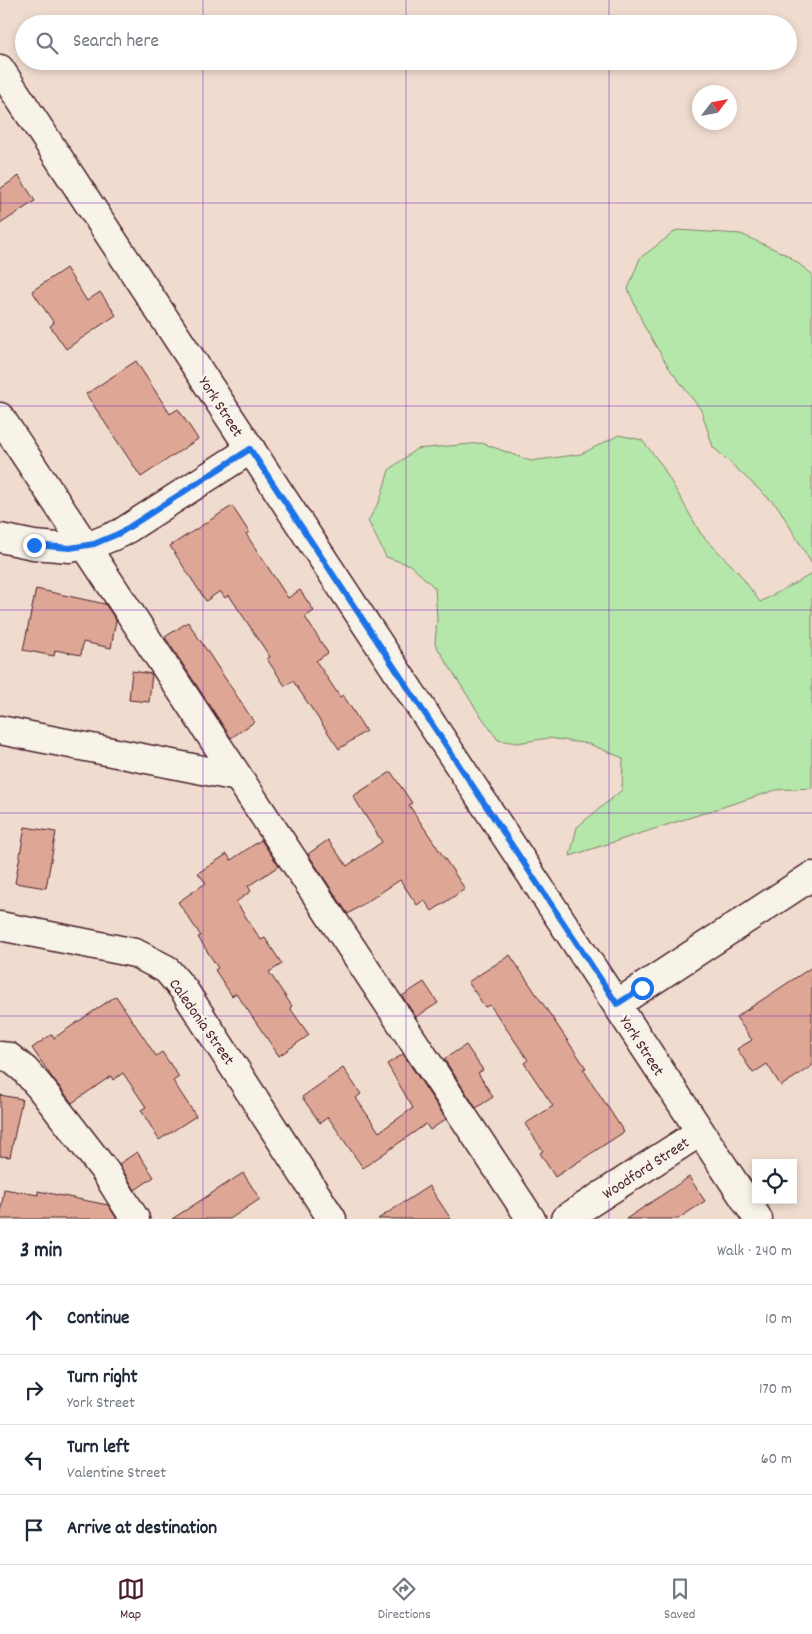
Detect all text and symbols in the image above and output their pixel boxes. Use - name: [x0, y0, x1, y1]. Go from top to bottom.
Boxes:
- search box: [15, 15, 797, 70]
- icon: search: [33, 29, 61, 57]
- text: Search here: [73, 29, 159, 56]
- north arrow: [692, 85, 737, 130]
- street label: York Street: [192, 373, 248, 442]
- route end: [23, 534, 46, 557]
- street label: Caledonia Street: [162, 974, 239, 1071]
- route start: [631, 977, 654, 1000]
- street label: York Street: [613, 1012, 669, 1081]
- street label: Woodford Street: [598, 1132, 694, 1206]
- map controls: [752, 1159, 797, 1204]
- button: locate: [752, 1159, 797, 1204]
- text: 3 min: [20, 1237, 62, 1267]
- text: Walk · 240 m: [717, 1240, 792, 1263]
- icon: ahead: [20, 1306, 48, 1334]
- text: Continue: [67, 1306, 129, 1333]
- text: 10 m: [765, 1308, 792, 1331]
- text: Turn right: [67, 1365, 138, 1392]
- icon: right: [20, 1376, 48, 1404]
- text: 170 m: [759, 1378, 792, 1401]
- text: York Street: [67, 1392, 135, 1415]
- text: Turn left: [67, 1435, 130, 1462]
- icon: left: [20, 1446, 48, 1474]
- text: 60 m: [761, 1448, 792, 1471]
- text: Valentine Street: [67, 1462, 166, 1485]
- icon: arrive: [20, 1516, 48, 1544]
- text: Arrive at destination: [67, 1516, 217, 1543]
- tab: Map: [117, 1575, 145, 1625]
- tab: Directions: [378, 1575, 431, 1625]
- tab: Saved: [664, 1575, 695, 1625]

